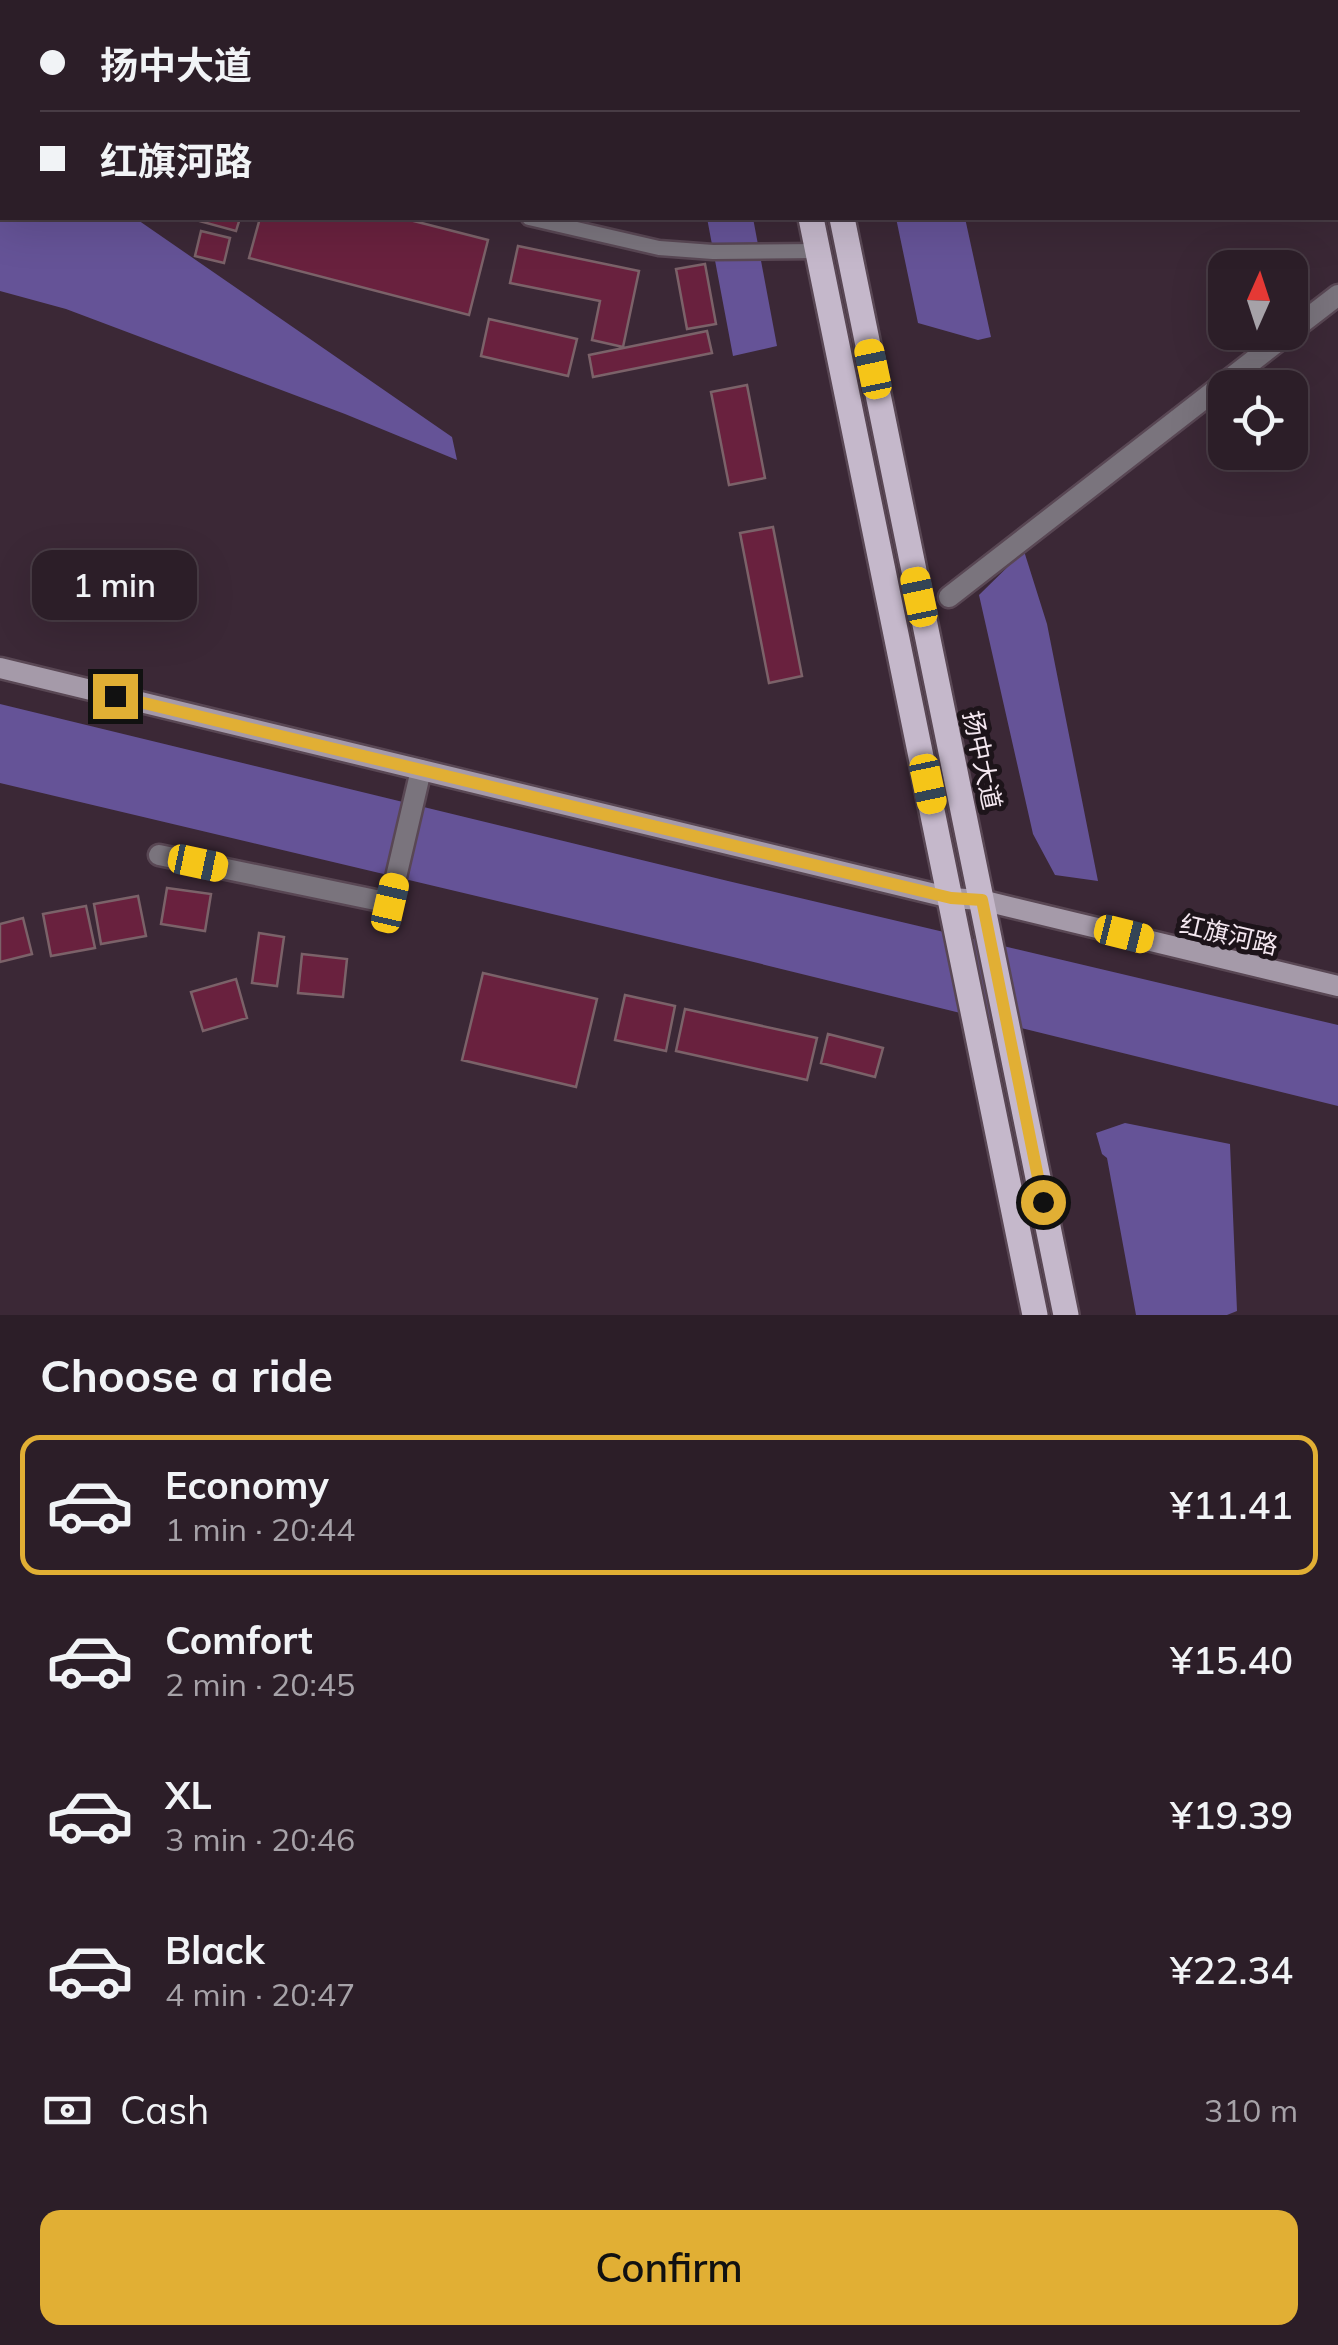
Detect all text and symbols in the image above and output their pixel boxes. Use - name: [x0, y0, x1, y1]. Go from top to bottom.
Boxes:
- text: 扬中大道: [100, 41, 252, 89]
- text: 红旗河路: [100, 137, 252, 185]
- north arrow: [1208, 250, 1308, 350]
- map controls: [1208, 250, 1308, 470]
- car: [852, 337, 894, 401]
- button: locate: [1208, 370, 1308, 470]
- callout: 1 min: [32, 551, 198, 621]
- text: 1 min: [73, 565, 156, 605]
- car: [898, 565, 940, 629]
- route end: [93, 674, 138, 719]
- street label: 扬中大道: [957, 708, 1009, 812]
- car: [907, 752, 949, 816]
- car: [166, 842, 230, 884]
- car: [369, 870, 411, 936]
- street label: 红旗河路: [1177, 908, 1281, 960]
- car: [1091, 912, 1157, 956]
- route start: [1021, 1180, 1066, 1225]
- text: Choose a ride: [40, 1347, 333, 1403]
- icon: car: [45, 1460, 135, 1550]
- text: Economy: [165, 1461, 329, 1509]
- text: ¥11.41: [1170, 1481, 1293, 1529]
- text: 1 min · 20:44: [165, 1509, 355, 1549]
- icon: car: [45, 1615, 135, 1705]
- text: Comfort: [165, 1616, 313, 1664]
- text: ¥15.40: [1170, 1636, 1293, 1684]
- text: 2 min · 20:45: [165, 1664, 355, 1704]
- icon: car: [45, 1770, 135, 1860]
- text: XL: [165, 1771, 212, 1819]
- text: ¥19.39: [1170, 1791, 1293, 1839]
- text: 3 min · 20:46: [165, 1819, 355, 1859]
- icon: car: [45, 1925, 135, 2015]
- text: Black: [165, 1926, 265, 1974]
- text: ¥22.34: [1170, 1946, 1293, 1994]
- text: 4 min · 20:47: [165, 1974, 355, 2014]
- icon: cash: [40, 2083, 95, 2138]
- text: Cash: [120, 2086, 209, 2134]
- text: 310 m: [1204, 2090, 1298, 2130]
- button: Confirm: [40, 2210, 1298, 2325]

